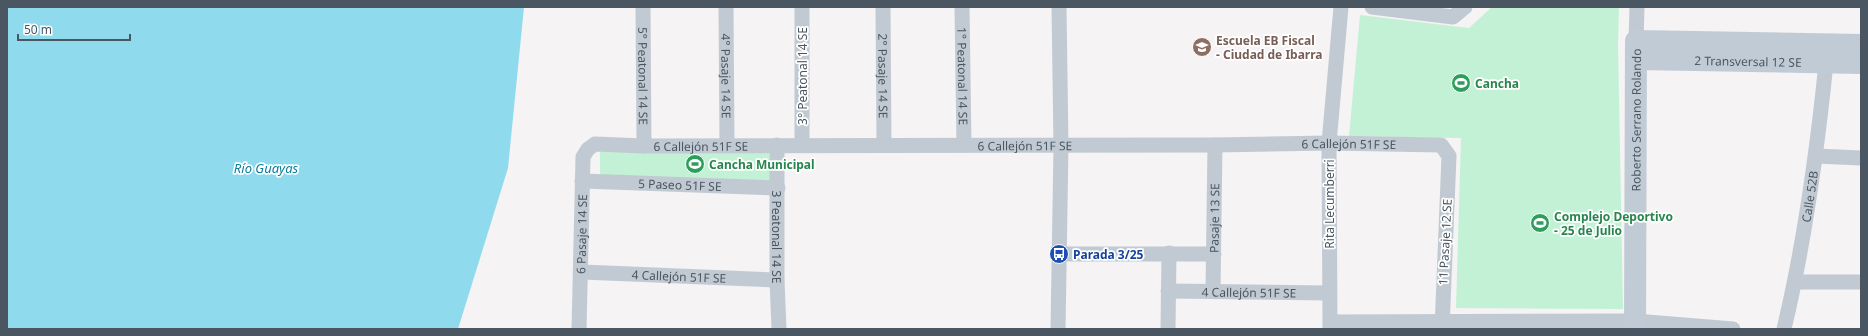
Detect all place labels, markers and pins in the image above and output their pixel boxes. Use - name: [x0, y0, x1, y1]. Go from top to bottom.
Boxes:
- place label: Escuela EB Fiscal - Ciudad de Ibarra: [1216, 32, 1323, 63]
- school or university icon: Escuela EB Fiscal - Ciudad de Ibarra: [1191, 36, 1213, 58]
- sports icon: Cancha: [1450, 72, 1472, 94]
- place label: Cancha: [1475, 75, 1519, 92]
- sports icon: Cancha Municipal: [684, 153, 706, 175]
- place label: Cancha Municipal: [709, 156, 815, 173]
- place label: Complejo Deportivo - 25 de Julio: [1554, 208, 1673, 239]
- sports icon: Complejo Deportivo - 25 de Julio: [1529, 212, 1551, 234]
- bus stop icon: Parada 3/25: [1048, 243, 1070, 265]
- place label: Parada 3/25: [1073, 246, 1144, 263]

